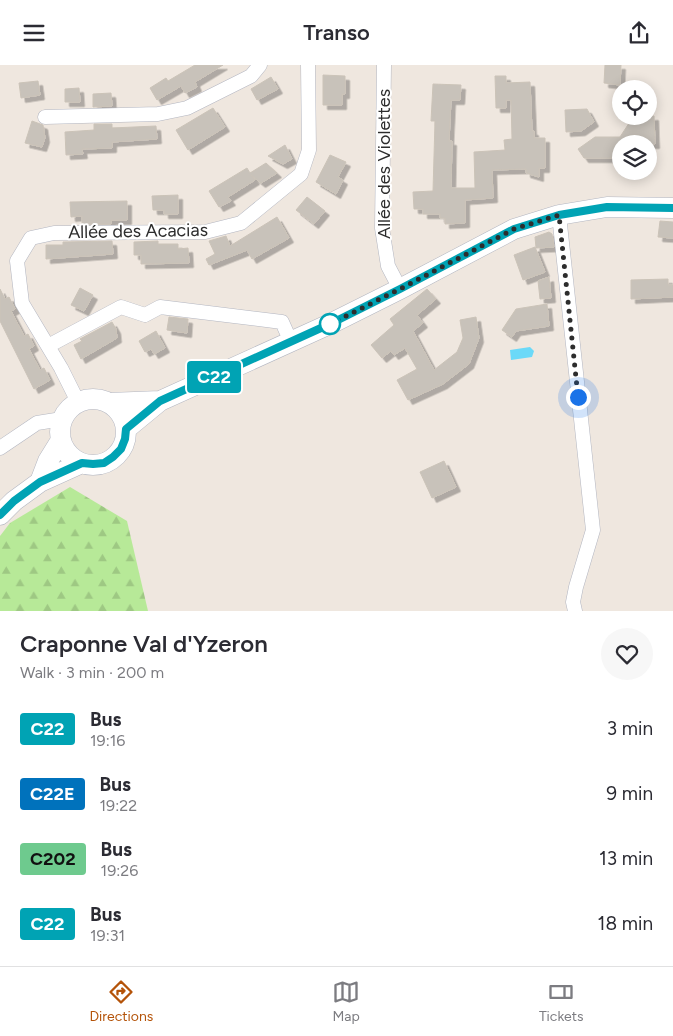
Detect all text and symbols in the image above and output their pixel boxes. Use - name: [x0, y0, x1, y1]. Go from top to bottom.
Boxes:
- icon: menu: [20, 19, 48, 47]
- text: Transo: [303, 19, 370, 46]
- icon: share: [625, 19, 653, 47]
- map controls: [612, 80, 657, 180]
- button: locate: [612, 80, 657, 125]
- street label: Allée des Violettes: [373, 89, 395, 239]
- button: layers: [612, 135, 657, 180]
- street label: Allée des Acacias: [68, 219, 208, 243]
- unlabelled marker: [319, 313, 341, 335]
- line badge: C22: [185, 361, 243, 393]
- text: C22: [197, 366, 231, 388]
- your location: [566, 385, 591, 410]
- button: heart: [601, 628, 653, 680]
- text: Craponne Val d'Yzeron: [20, 629, 268, 658]
- text: Walk · 3 min · 200 m: [20, 663, 164, 682]
- text: Bus: [90, 708, 121, 731]
- text: 3 min: [607, 717, 653, 740]
- text: C22: [31, 718, 64, 740]
- text: 19:16: [90, 731, 125, 750]
- text: Bus: [100, 773, 131, 796]
- text: 9 min: [606, 782, 653, 805]
- text: C22E: [30, 783, 75, 805]
- text: 19:22: [100, 796, 137, 815]
- text: Bus: [101, 838, 132, 861]
- text: 13 min: [599, 847, 653, 870]
- text: C202: [30, 848, 76, 870]
- text: 19:26: [101, 861, 138, 880]
- text: Bus: [90, 903, 121, 926]
- text: 18 min: [598, 912, 653, 935]
- text: C22: [31, 913, 64, 935]
- text: 19:31: [90, 926, 125, 945]
- tab: Directions: [89, 978, 153, 1025]
- tab: Map: [332, 978, 360, 1025]
- tab: Tickets: [539, 978, 584, 1025]

